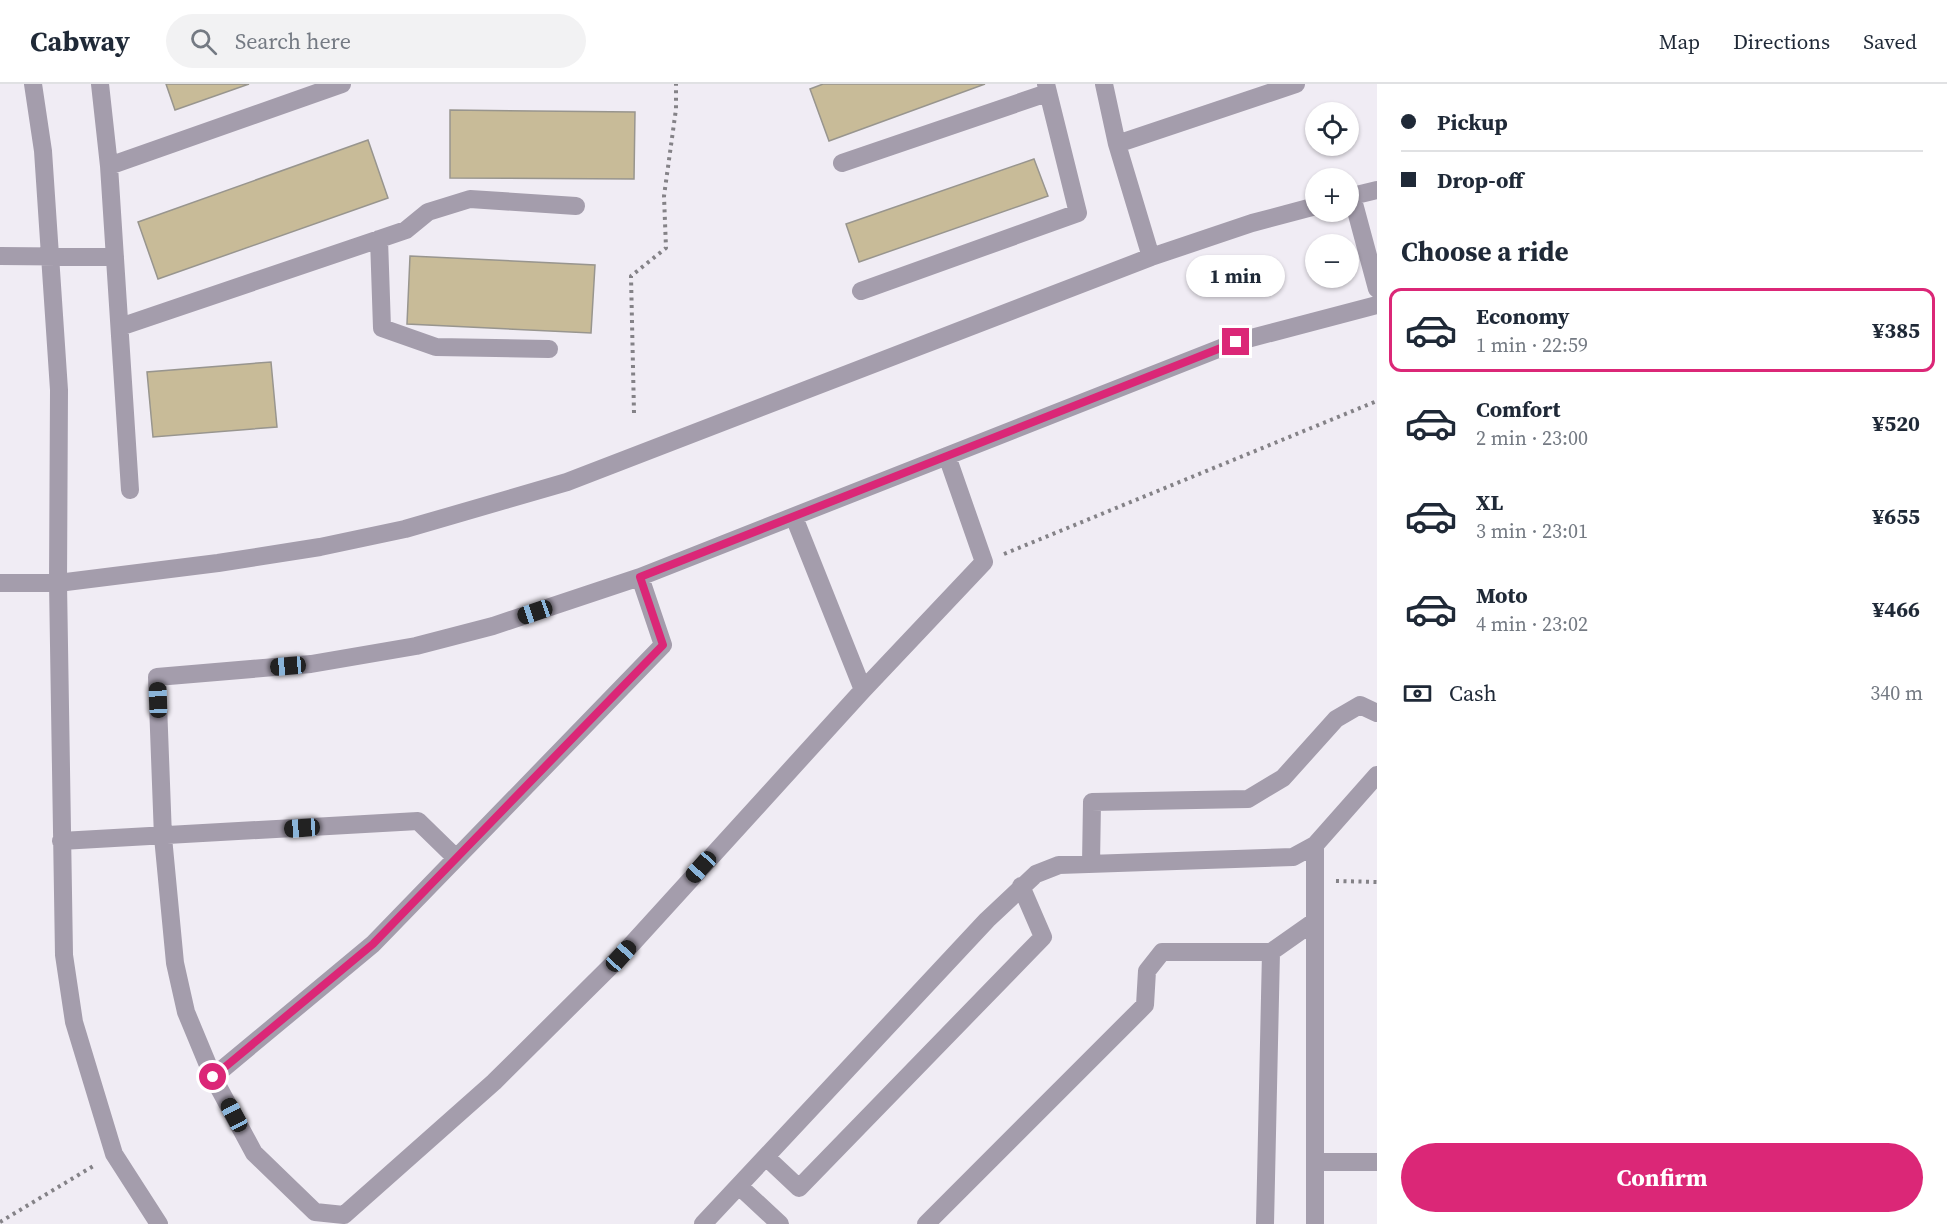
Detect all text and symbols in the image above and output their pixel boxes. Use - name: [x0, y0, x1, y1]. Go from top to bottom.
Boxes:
- search box: [166, 14, 586, 68]
- text: Cabway: [30, 22, 130, 60]
- icon: search: [187, 25, 220, 58]
- text: Search here: [235, 26, 351, 56]
- text: Map: [1659, 27, 1700, 56]
- text: Directions: [1733, 27, 1830, 56]
- text: Saved: [1863, 27, 1917, 56]
- map controls: [1305, 102, 1359, 288]
- button: locate: [1305, 102, 1359, 156]
- text: Pickup: [1437, 107, 1508, 137]
- text: Drop-off: [1437, 165, 1523, 195]
- button: +: [1305, 168, 1359, 222]
- text: Choose a ride: [1401, 233, 1569, 270]
- button: −: [1305, 234, 1359, 288]
- callout: 1 min: [1186, 255, 1286, 297]
- text: 1 min: [1210, 262, 1261, 290]
- text: Economy: [1476, 301, 1570, 331]
- icon: car: [1404, 303, 1458, 357]
- text: ¥385: [1872, 315, 1920, 345]
- route end: [1222, 328, 1249, 355]
- text: 1 min · 22:59: [1476, 331, 1588, 359]
- text: Comfort: [1476, 394, 1560, 424]
- icon: car: [1404, 396, 1458, 450]
- text: ¥520: [1872, 408, 1920, 438]
- text: 2 min · 23:00: [1476, 424, 1588, 452]
- text: XL: [1476, 487, 1503, 517]
- icon: car: [1404, 489, 1458, 543]
- text: ¥655: [1872, 501, 1920, 531]
- text: 3 min · 23:01: [1476, 517, 1588, 545]
- text: Moto: [1476, 580, 1528, 610]
- icon: car: [1404, 582, 1458, 636]
- text: ¥466: [1872, 594, 1920, 624]
- car: [515, 598, 555, 626]
- text: 4 min · 23:02: [1476, 610, 1588, 638]
- car: [269, 655, 307, 677]
- icon: cash: [1401, 677, 1434, 710]
- text: Cash: [1449, 678, 1497, 708]
- text: 340 m: [1870, 679, 1923, 707]
- car: [148, 682, 168, 718]
- car: [283, 818, 321, 838]
- car: [682, 848, 720, 886]
- car: [602, 937, 640, 975]
- route start: [199, 1063, 226, 1090]
- car: [218, 1095, 250, 1135]
- button: Confirm: [1401, 1143, 1923, 1212]

